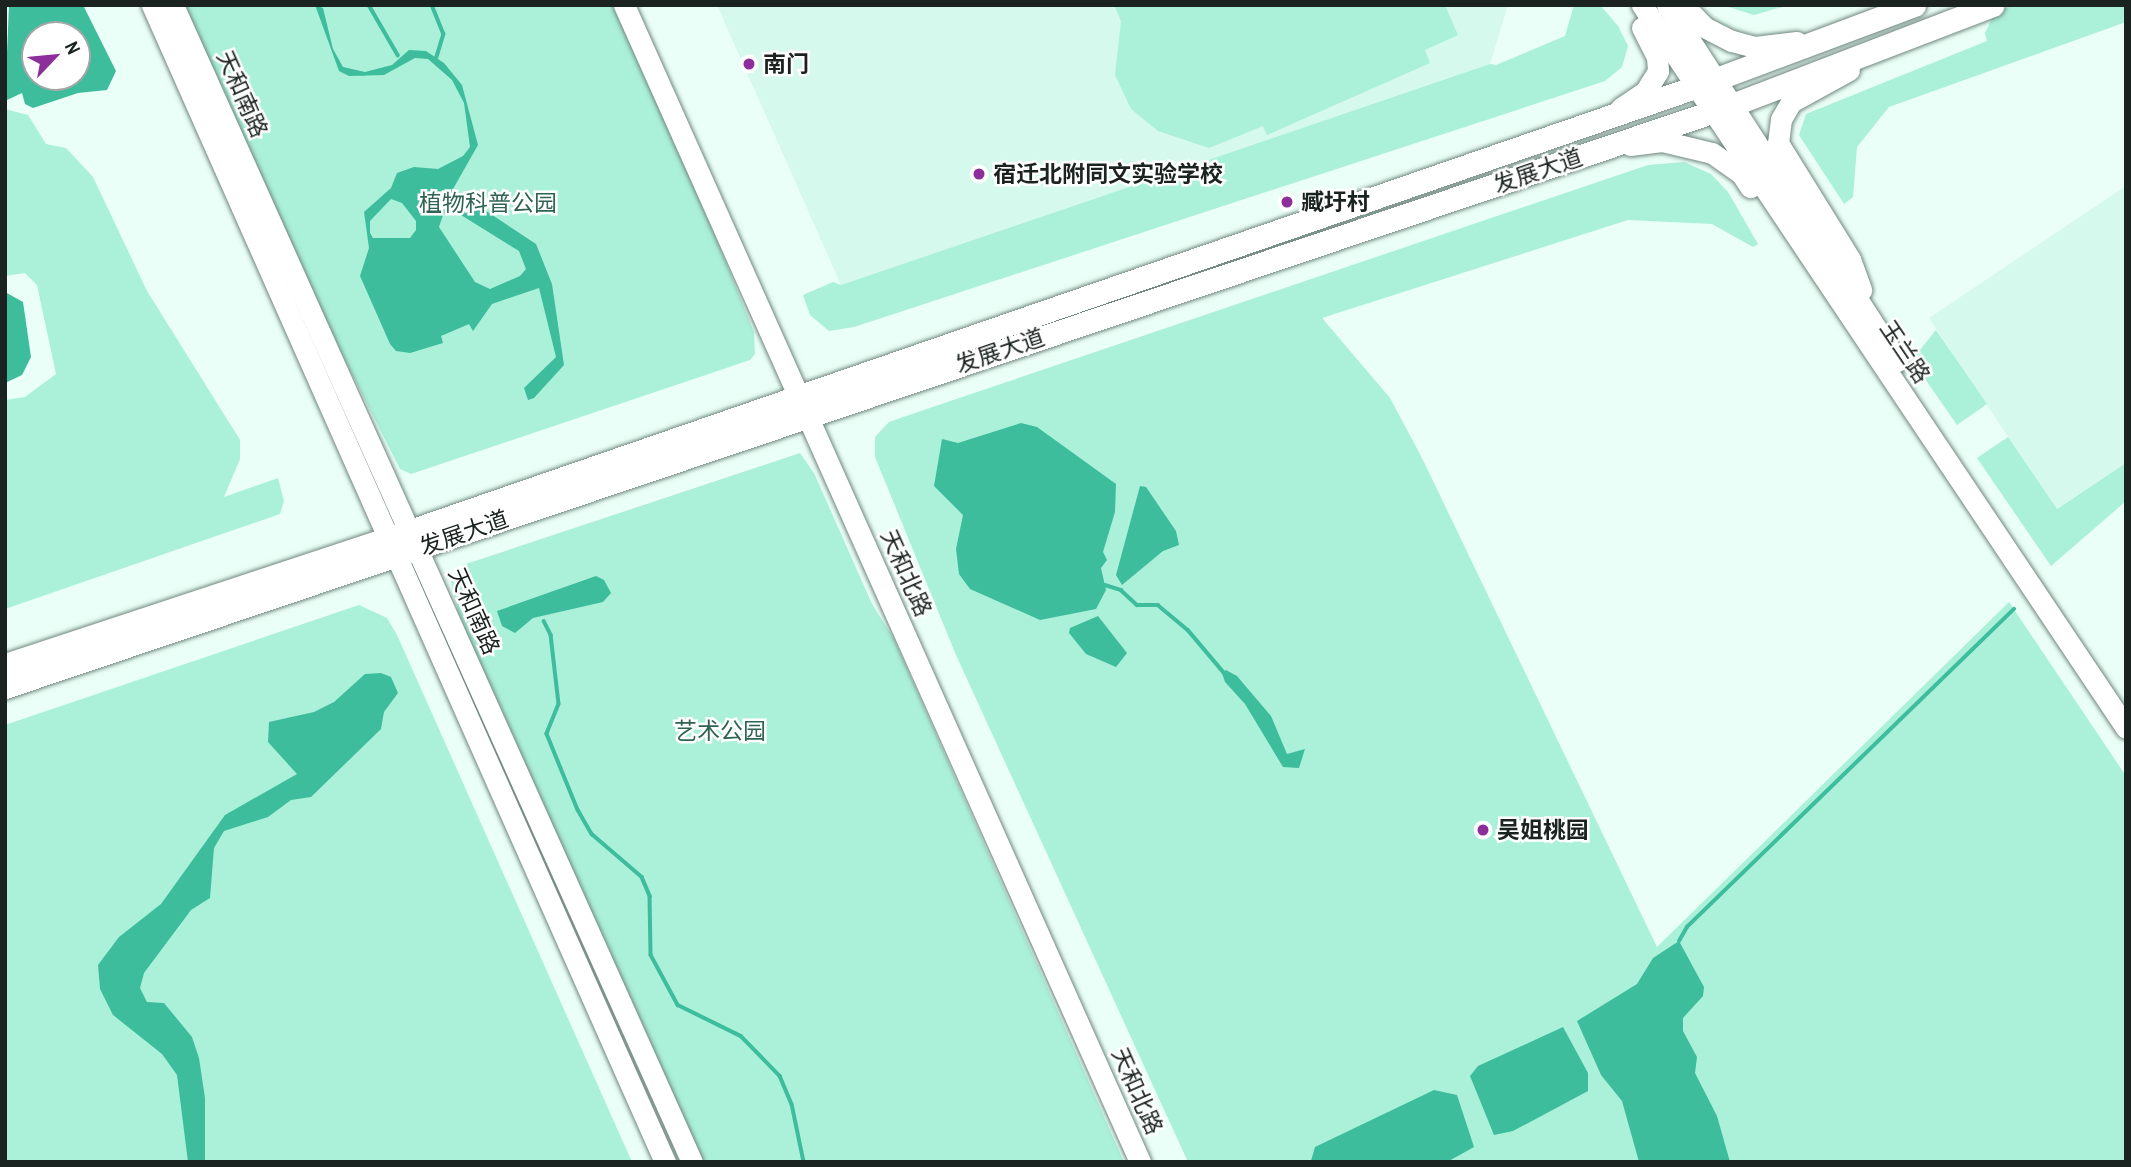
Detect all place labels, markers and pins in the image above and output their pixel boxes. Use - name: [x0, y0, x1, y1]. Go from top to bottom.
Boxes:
- place label: 南门: [763, 50, 809, 78]
- marker: 南门: [741, 56, 757, 72]
- place label: 宿迁北附同文实验学校: [993, 160, 1223, 188]
- marker: 宿迁北附同文实验学校: [971, 166, 987, 182]
- place label: 臧圩村: [1301, 188, 1370, 216]
- marker: 臧圩村: [1279, 194, 1295, 210]
- place label: 吴姐桃园: [1497, 816, 1589, 844]
- marker: 吴姐桃园: [1475, 822, 1491, 838]

